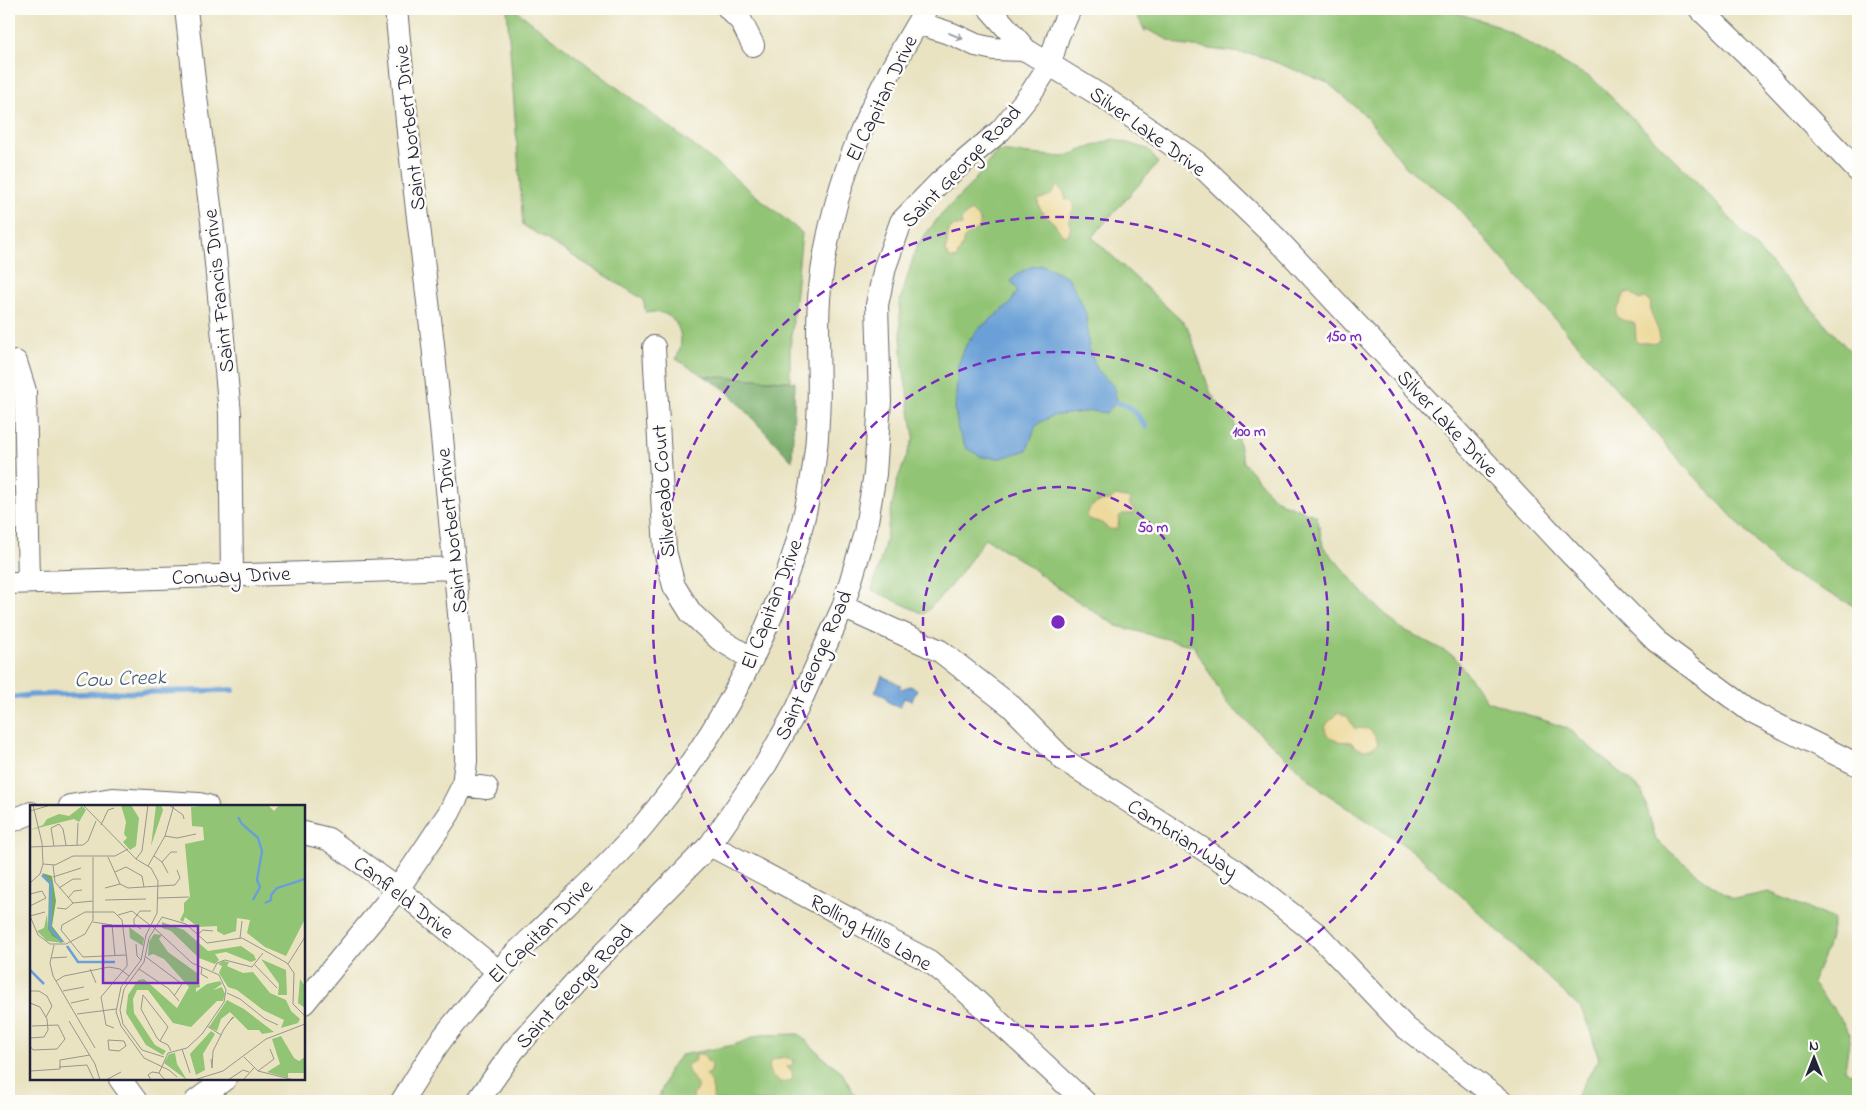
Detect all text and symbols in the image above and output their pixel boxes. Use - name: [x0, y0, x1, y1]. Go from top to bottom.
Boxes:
- street label: El Capitan Drive: [839, 30, 927, 167]
- one-way arrow: [948, 32, 963, 42]
- street label: Saint Norbert Drive: [387, 43, 435, 212]
- street label: Silver Lake Drive: [1082, 80, 1212, 186]
- street label: Saint George Road: [896, 99, 1031, 237]
- street label: Saint Francis Drive: [196, 207, 243, 374]
- text: 150 m: [1326, 326, 1362, 348]
- street label: Silver Lake Drive: [1389, 364, 1505, 485]
- text: 100 m: [1232, 421, 1266, 443]
- street label: Silverado Court: [645, 424, 685, 558]
- street label: Saint Norbert Drive: [429, 446, 477, 615]
- text: 50 m: [1138, 517, 1169, 539]
- street label: El Capitan Drive: [734, 535, 812, 674]
- street label: Conway Drive: [171, 560, 292, 596]
- street label: Saint George Road: [768, 586, 863, 746]
- centre of rings: [1049, 613, 1067, 631]
- water label: Cow Creek: [74, 662, 168, 698]
- street label: Cambrian Way: [1119, 793, 1243, 888]
- inset map: [30, 805, 305, 1080]
- street label: Canfield Drive: [346, 850, 460, 948]
- street label: El Capitan Drive: [482, 873, 601, 992]
- street label: Rolling Hills Lane: [802, 888, 937, 982]
- street label: Saint George Road: [510, 918, 643, 1058]
- north arrow: [1790, 1032, 1840, 1082]
- text: N: [1809, 1036, 1819, 1057]

